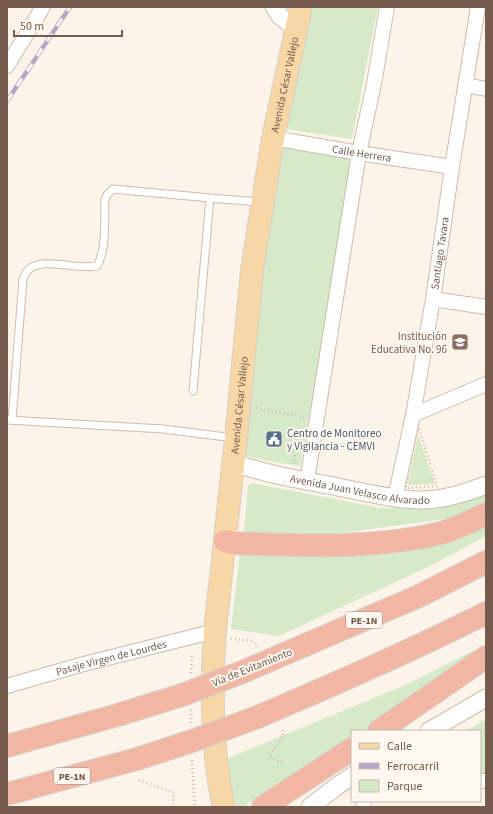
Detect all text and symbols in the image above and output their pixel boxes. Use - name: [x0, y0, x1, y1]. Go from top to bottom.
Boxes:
- scale bar: [14, 12, 122, 38]
- text: 50 m: [20, 18, 44, 35]
- street label: Avenida César Vallejo: [267, 35, 302, 134]
- street label: Calle Herrera: [331, 141, 392, 166]
- street label: Santiago Tavara: [427, 216, 453, 291]
- place label: Institución Educativa No. 96: [371, 329, 448, 357]
- school or university icon: Institución Educativa No. 96: [450, 332, 470, 352]
- street label: Avenida César Vallejo: [227, 356, 252, 455]
- place label: Centro de Monitoreo y Vigilancia - CEMVI: [287, 426, 381, 454]
- public building icon: Centro de Monitoreo y Vigilancia - CEMVI: [264, 429, 284, 449]
- street label: Avenida Juan Velasco Alvarado: [289, 471, 430, 508]
- road number: PE-1N: [346, 612, 382, 628]
- street label: Pasaje Virgen de Lourdes: [54, 636, 169, 680]
- street label: Vía de Evitamiento: [210, 645, 295, 690]
- legend: [351, 730, 481, 802]
- text: Calle: [387, 738, 412, 755]
- text: Ferrocarril: [387, 758, 439, 775]
- road number: PE-1N: [54, 768, 90, 784]
- text: Parque: [387, 778, 423, 795]

